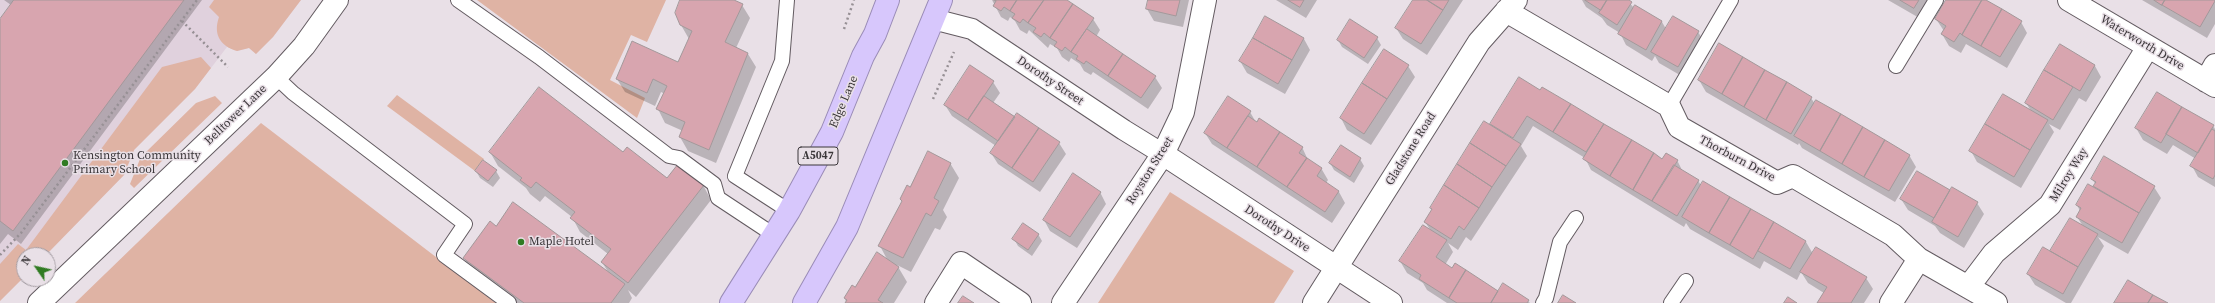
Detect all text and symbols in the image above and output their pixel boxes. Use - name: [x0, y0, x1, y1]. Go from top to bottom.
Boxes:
- street label: Waterworth Drive: [2097, 12, 2187, 74]
- street label: Dorothy Street: [1014, 53, 1086, 109]
- street label: Edge Lane: [827, 74, 861, 130]
- street label: Belltower Lane: [202, 82, 270, 148]
- street label: Gladstone Road: [1383, 110, 1439, 188]
- street label: Thorburn Drive: [1697, 133, 1777, 185]
- street label: Royston Street: [1124, 135, 1176, 207]
- street label: Milroy Way: [2047, 145, 2091, 205]
- road number: A5047: [798, 147, 838, 165]
- place label: Kensington Community Primary School: [73, 149, 201, 177]
- marker: Kensington Community Primary School: [60, 158, 70, 168]
- street label: Dorothy Drive: [1242, 202, 1312, 256]
- place label: Maple Hotel: [529, 235, 594, 249]
- marker: Maple Hotel: [516, 237, 526, 247]
- north arrow: [16, 247, 56, 287]
- text: N: [18, 253, 35, 268]

